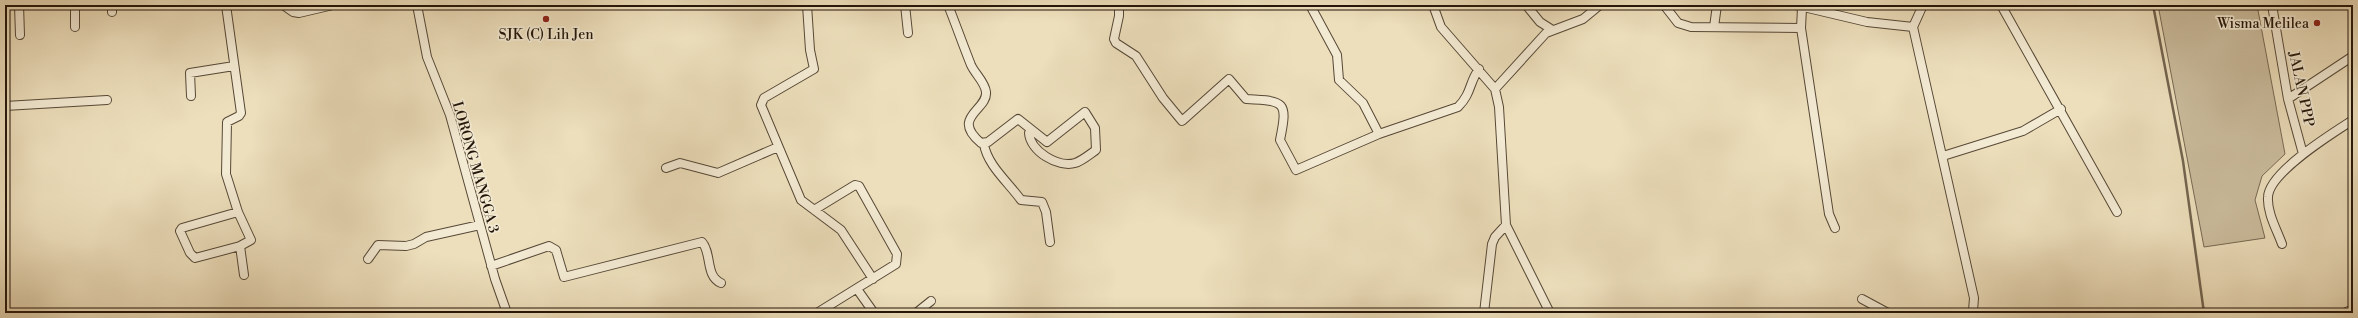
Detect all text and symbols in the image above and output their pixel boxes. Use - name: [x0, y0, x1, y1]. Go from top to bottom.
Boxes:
- marker: SJK (C) Lih Jen: [541, 14, 551, 24]
- place label: Wisma Melilea: [2216, 15, 2310, 33]
- marker: Wisma Melilea: [2312, 18, 2322, 28]
- place label: SJK (C) Lih Jen: [498, 26, 594, 44]
- street label: JALAN PPP: [2284, 49, 2318, 129]
- street label: LORONG MANGGA 3: [448, 99, 503, 236]

